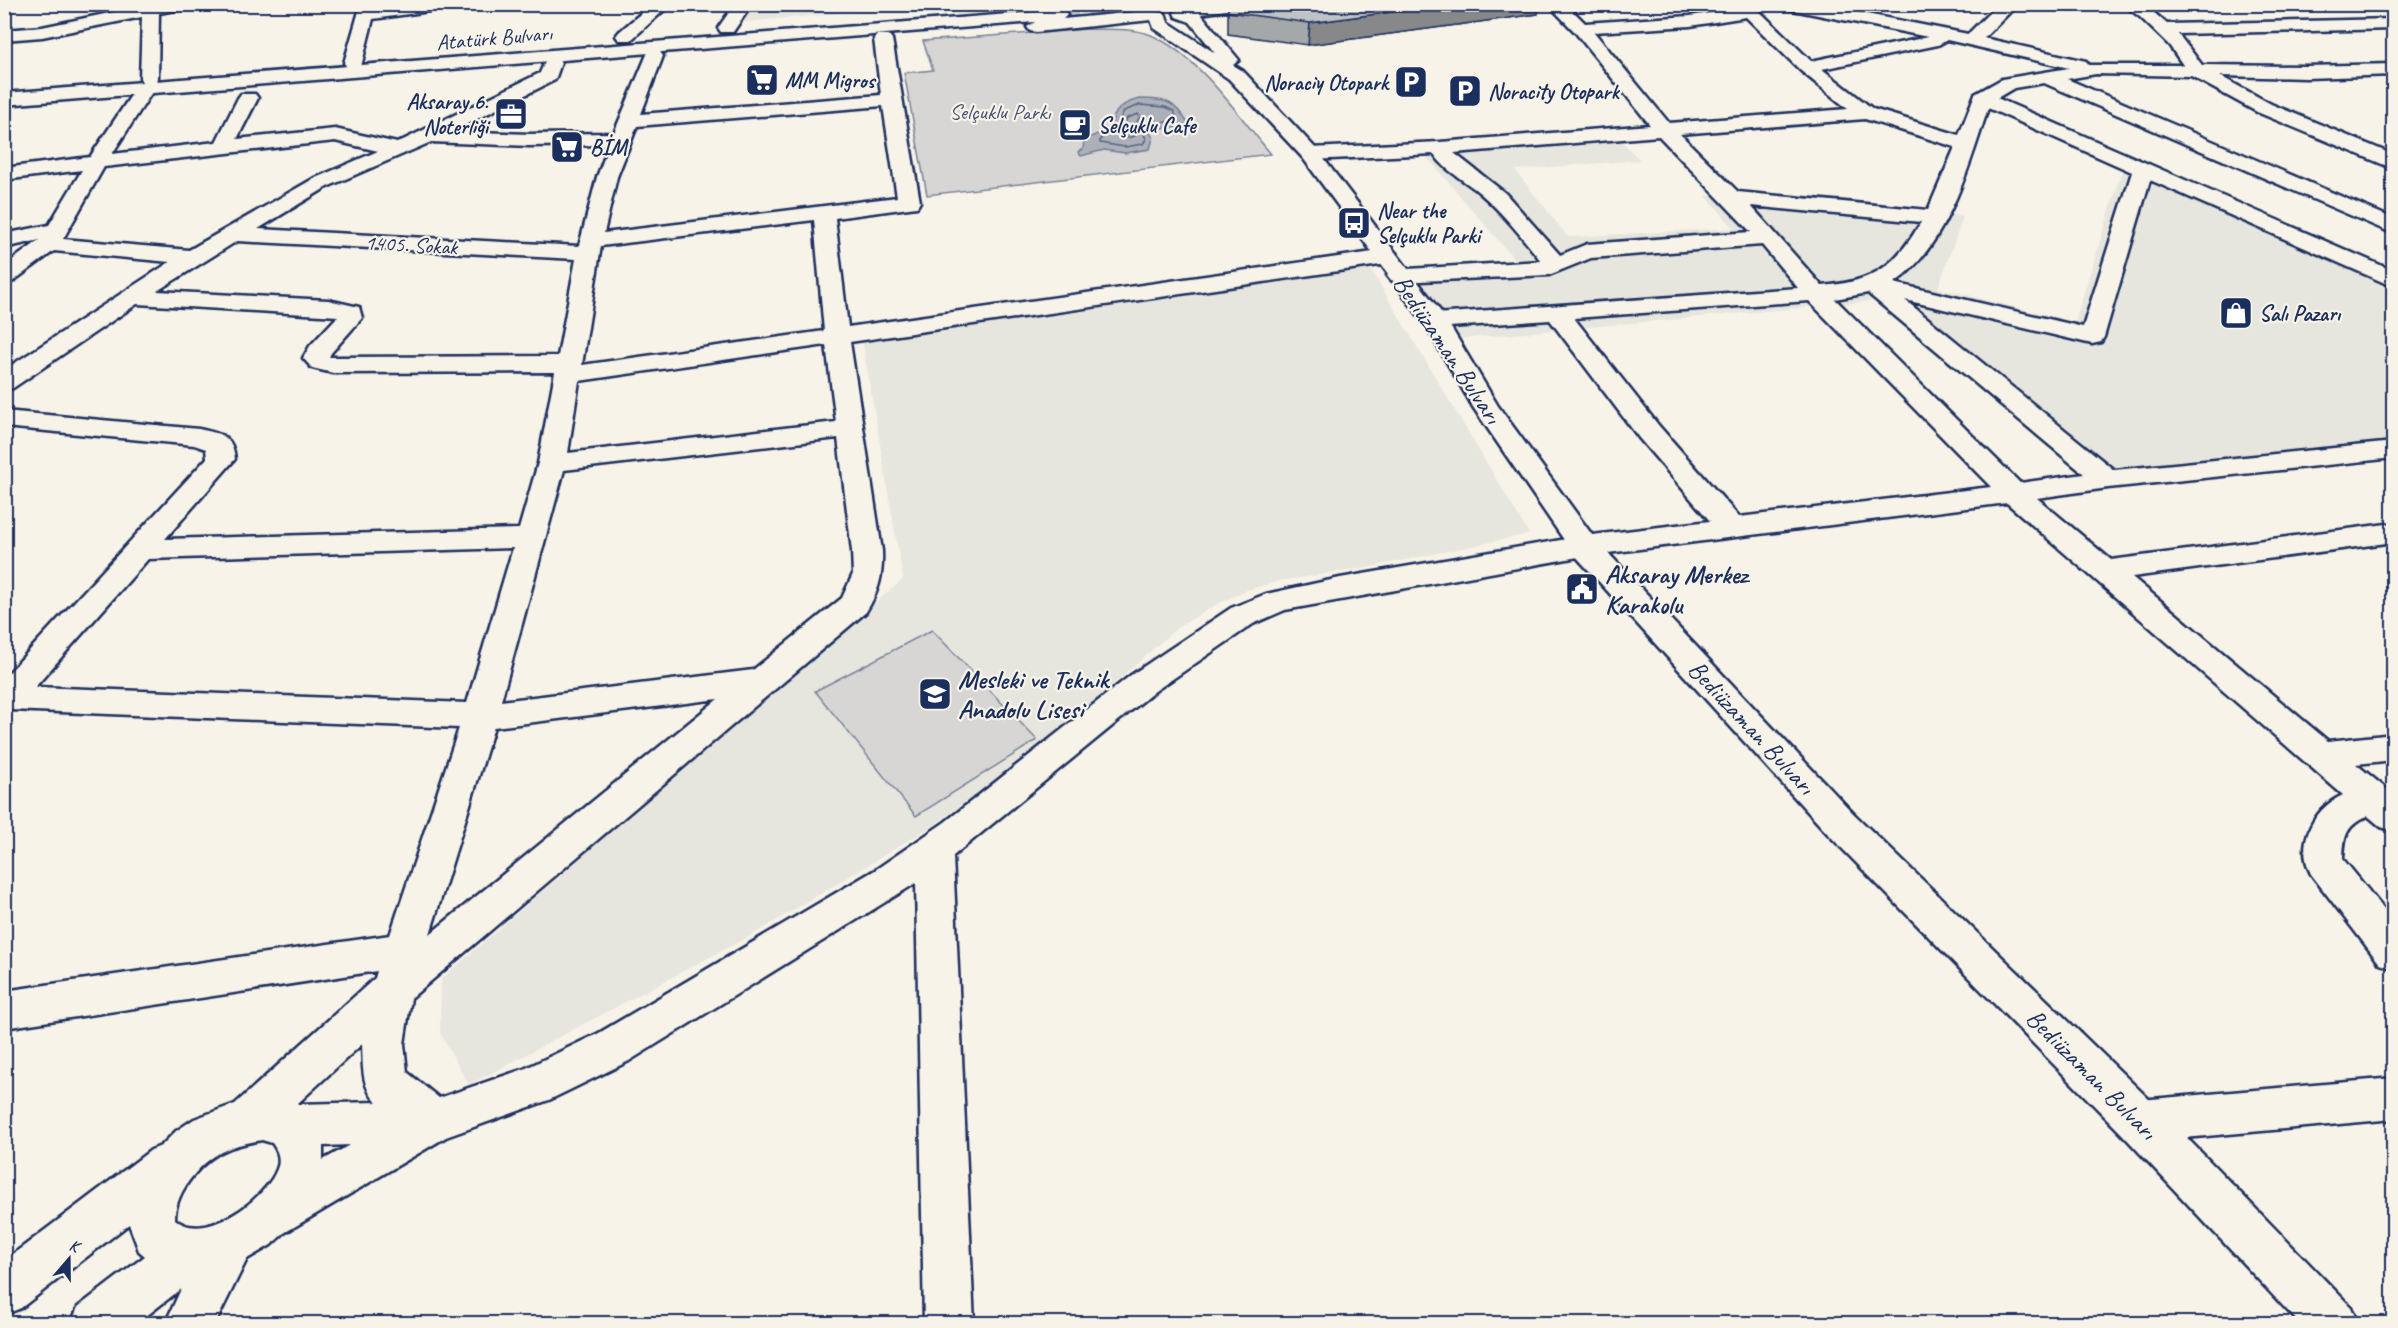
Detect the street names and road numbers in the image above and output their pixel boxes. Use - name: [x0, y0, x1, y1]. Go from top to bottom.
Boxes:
- street label: Atatürk Bulvarı: [435, 19, 554, 57]
- street label: 1405. Sokak: [364, 229, 460, 262]
- street label: Bediüzaman Bulvarı: [1386, 269, 1510, 431]
- street label: Bediüzaman Bulvarı: [1681, 653, 1823, 802]
- street label: Bediüzaman Bulvarı: [2019, 1002, 2165, 1148]

